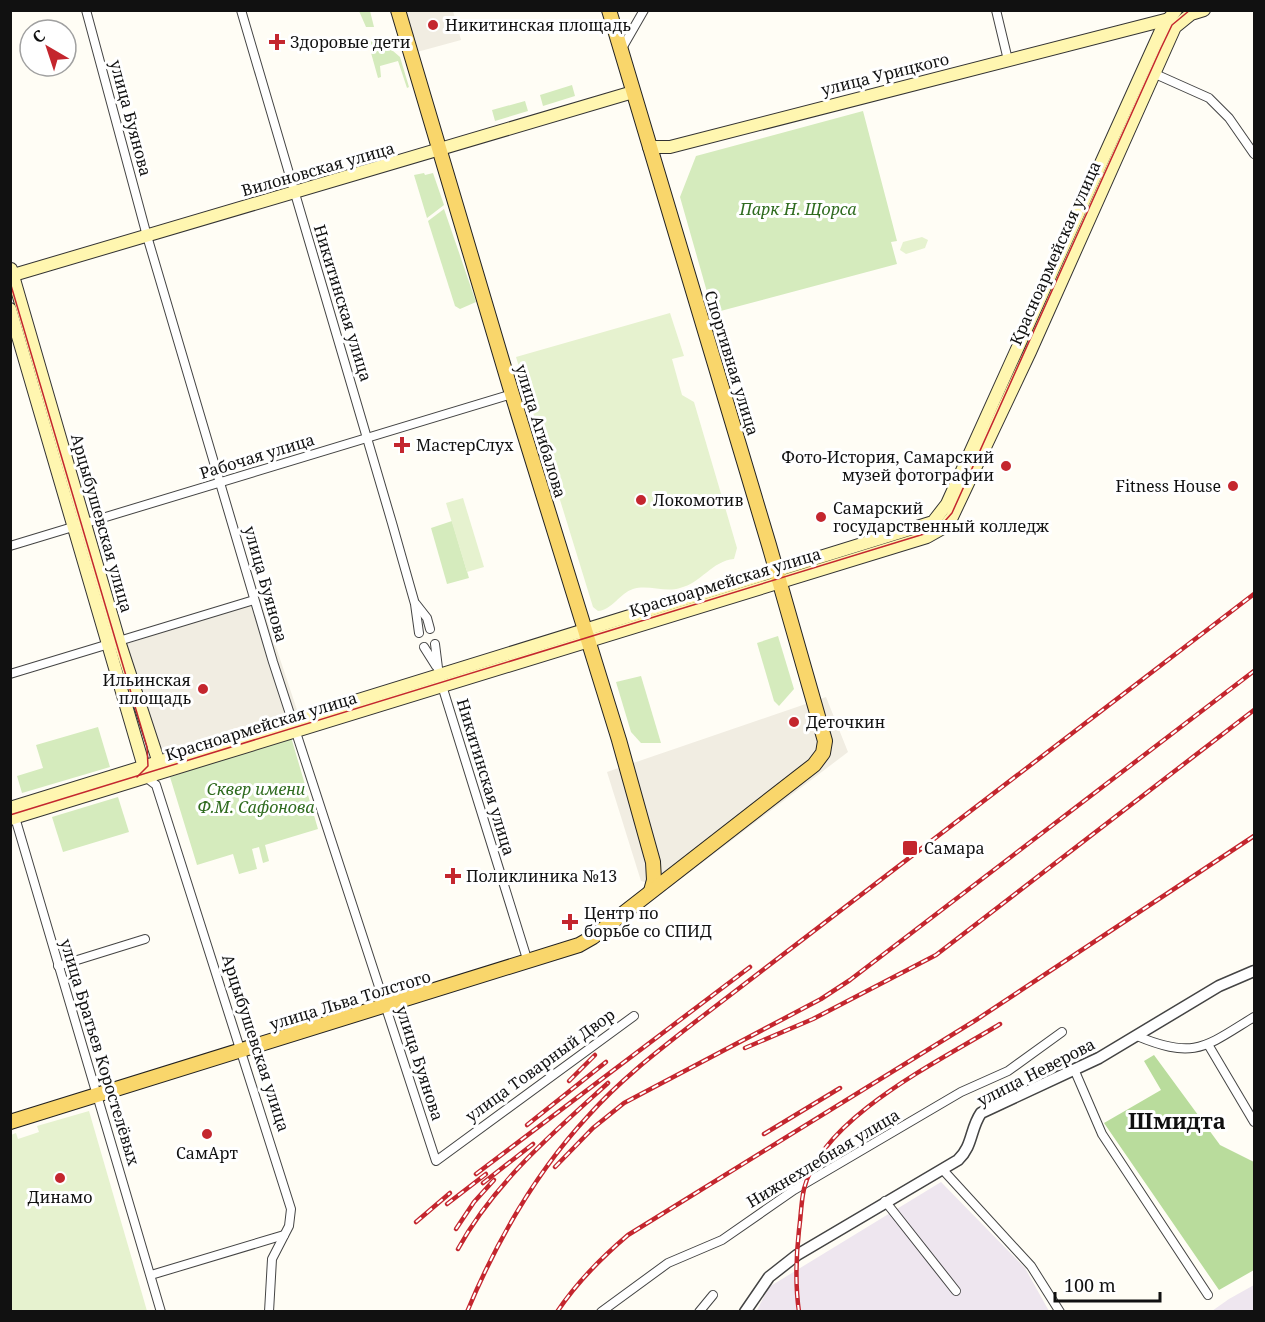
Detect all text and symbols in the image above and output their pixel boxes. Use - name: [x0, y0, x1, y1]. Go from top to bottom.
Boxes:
- place label: Никитинская площадь: [445, 14, 631, 36]
- north arrow: [18, 18, 78, 78]
- marker: Никитинская площадь: [426, 18, 440, 32]
- text: С: [28, 24, 50, 48]
- place label: Здоровые дети: [290, 31, 411, 53]
- marker: Здоровые дети: [268, 33, 286, 51]
- street label: улица Урицкого: [819, 47, 951, 101]
- street label: улица Буянова: [105, 57, 157, 179]
- street label: Вилоновская улица: [239, 137, 397, 201]
- street label: Красноармейская улица: [1004, 157, 1106, 349]
- park label: Парк Н. Щорса: [738, 198, 857, 220]
- street label: Никитинская улица: [309, 222, 377, 384]
- street label: Спортивная улица: [699, 288, 765, 438]
- street label: улица Агибалова: [510, 361, 572, 501]
- street label: Рабочая улица: [197, 428, 317, 484]
- street label: Арцыбушевская улица: [66, 431, 138, 615]
- place label: МастерСлух: [416, 434, 514, 456]
- marker: МастерСлух: [393, 436, 411, 454]
- place label: Фото-История, Самарский музей фотографии: [781, 446, 994, 486]
- marker: Фото-История, Самарский музей фотографии: [999, 459, 1013, 473]
- place label: Fitness House: [1115, 475, 1221, 497]
- marker: Fitness House: [1226, 479, 1240, 493]
- place label: Локомотив: [653, 489, 743, 511]
- marker: Локомотив: [634, 493, 648, 507]
- place label: Самарский государственный колледж: [833, 497, 1049, 537]
- marker: Самарский государственный колледж: [814, 510, 828, 524]
- street label: улица Буянова: [239, 523, 293, 645]
- street label: Красноармейская улица: [626, 542, 824, 622]
- place label: Ильинская площадь: [103, 669, 191, 709]
- marker: Ильинская площадь: [196, 682, 210, 696]
- street label: Красноармейская улица: [162, 686, 360, 766]
- street label: Никитинская улица: [452, 696, 520, 858]
- place label: Деточкин: [806, 711, 886, 733]
- marker: Деточкин: [787, 715, 801, 729]
- park label: Cквер имени Ф.М. Сафонова: [197, 778, 315, 818]
- place label: Самара: [924, 837, 985, 859]
- marker: Самара: [901, 839, 919, 857]
- place label: Поликлиника №13: [466, 865, 617, 887]
- marker: Поликлиника №13: [444, 867, 462, 885]
- place label: Центр по борьбе со СПИД: [584, 902, 712, 942]
- marker: Центр по борьбе со СПИД: [561, 913, 579, 931]
- street label: улица Братьев Коростелёвых: [55, 936, 145, 1169]
- street label: Арцыбушевская улица: [217, 952, 295, 1134]
- street label: улица Льва Толстого: [267, 965, 433, 1035]
- street label: улица Буянова: [391, 1003, 449, 1123]
- street label: улица Товарный Двор: [461, 1003, 619, 1127]
- street label: улица Неверова: [973, 1033, 1099, 1111]
- street label: Нижнехлебная улица: [742, 1103, 904, 1213]
- district label: Шмидта: [1128, 1105, 1226, 1135]
- marker: СамАрт: [200, 1127, 214, 1141]
- place label: СамАрт: [176, 1142, 239, 1164]
- marker: Динамо: [53, 1171, 67, 1185]
- place label: Динамо: [28, 1186, 92, 1208]
- scale bar: [1055, 1265, 1160, 1303]
- text: 100 m: [1064, 1273, 1116, 1297]

